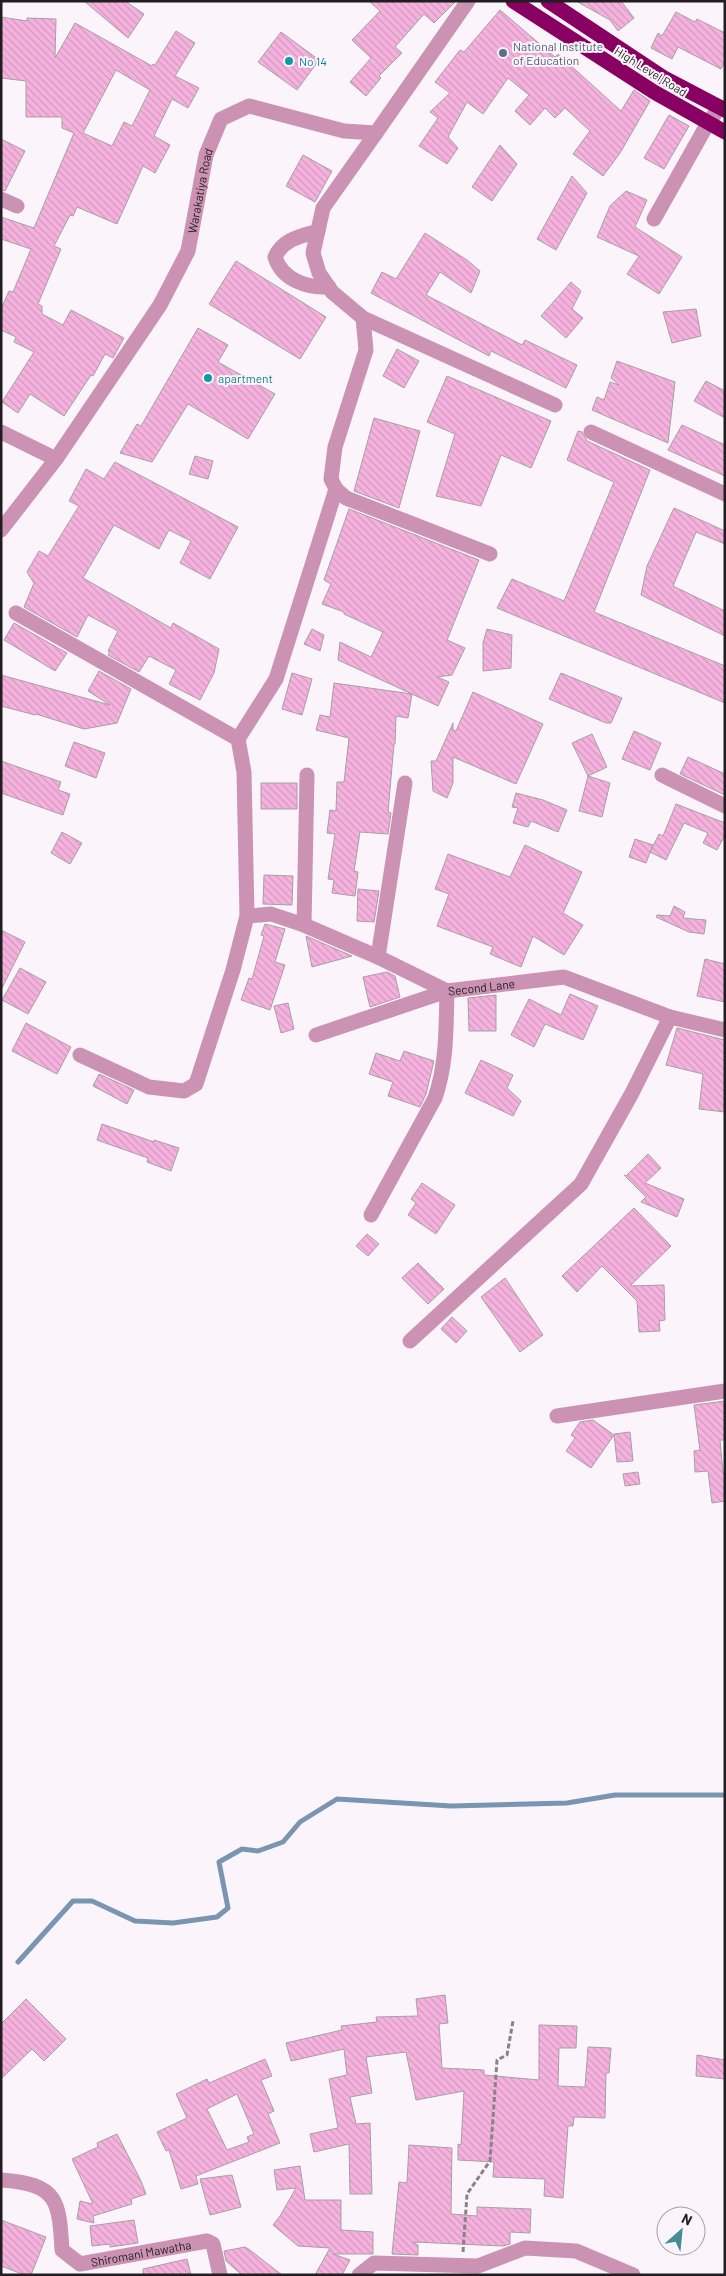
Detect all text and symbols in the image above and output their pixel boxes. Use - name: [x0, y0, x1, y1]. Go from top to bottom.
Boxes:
- place label: National Institute of Education: [513, 39, 603, 67]
- street label: High Level Road: [612, 43, 690, 99]
- marker: National Institute of Education: [497, 47, 509, 59]
- place label: No 14: [299, 54, 327, 68]
- marker: No 14: [283, 55, 295, 67]
- street label: Warakatiya Road: [184, 146, 215, 234]
- place label: apartment: [218, 371, 273, 385]
- marker: apartment: [202, 372, 214, 384]
- street label: Second Lane: [447, 976, 516, 998]
- north arrow: [656, 2206, 706, 2256]
- text: N: [679, 2209, 695, 2229]
- street label: Shiromani Mawatha: [90, 2237, 192, 2269]

